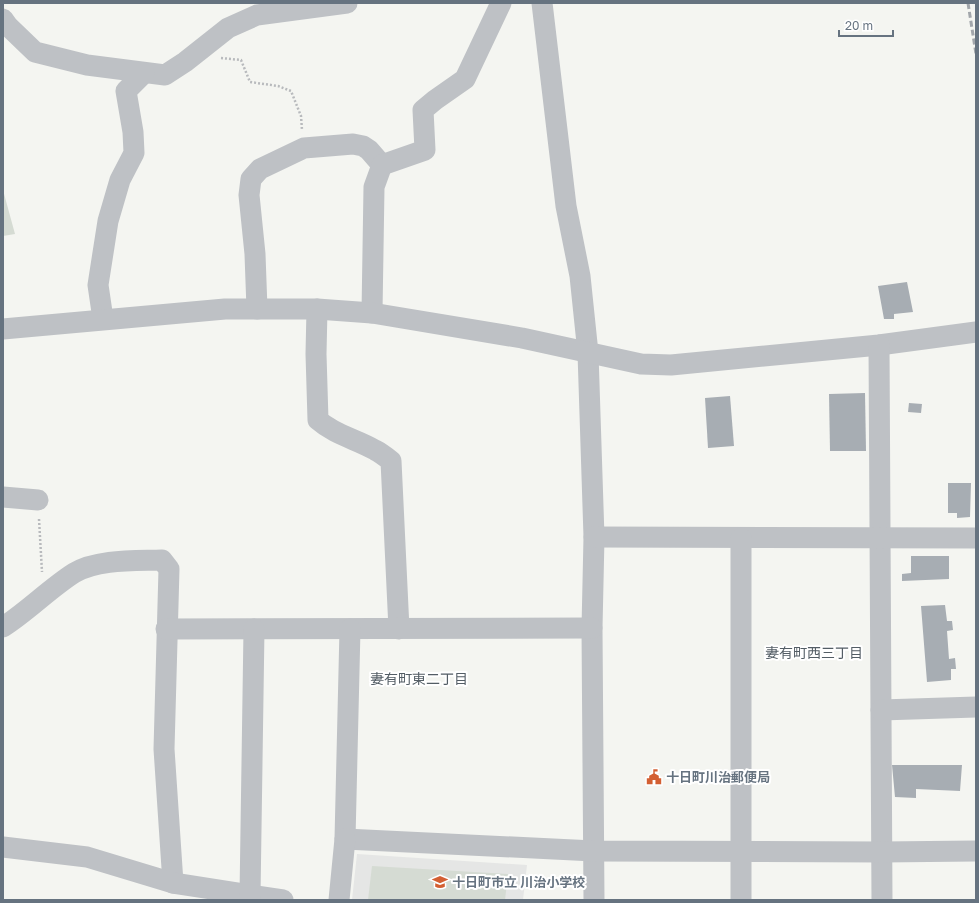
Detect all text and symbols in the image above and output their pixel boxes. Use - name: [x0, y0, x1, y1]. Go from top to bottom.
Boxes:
- scale bar: [839, 12, 893, 38]
- text: 20 m: [845, 18, 873, 33]
- district label: 妻有町西三丁目: [765, 644, 863, 661]
- district label: 妻有町東二丁目: [370, 670, 468, 687]
- public building icon: 十日町川治郵便局: [645, 768, 663, 786]
- place label: 十日町川治郵便局: [666, 769, 770, 785]
- school or university icon: 十日町市立 川治小学校: [431, 873, 449, 891]
- place label: 十日町市立 川治小学校: [452, 874, 585, 890]

